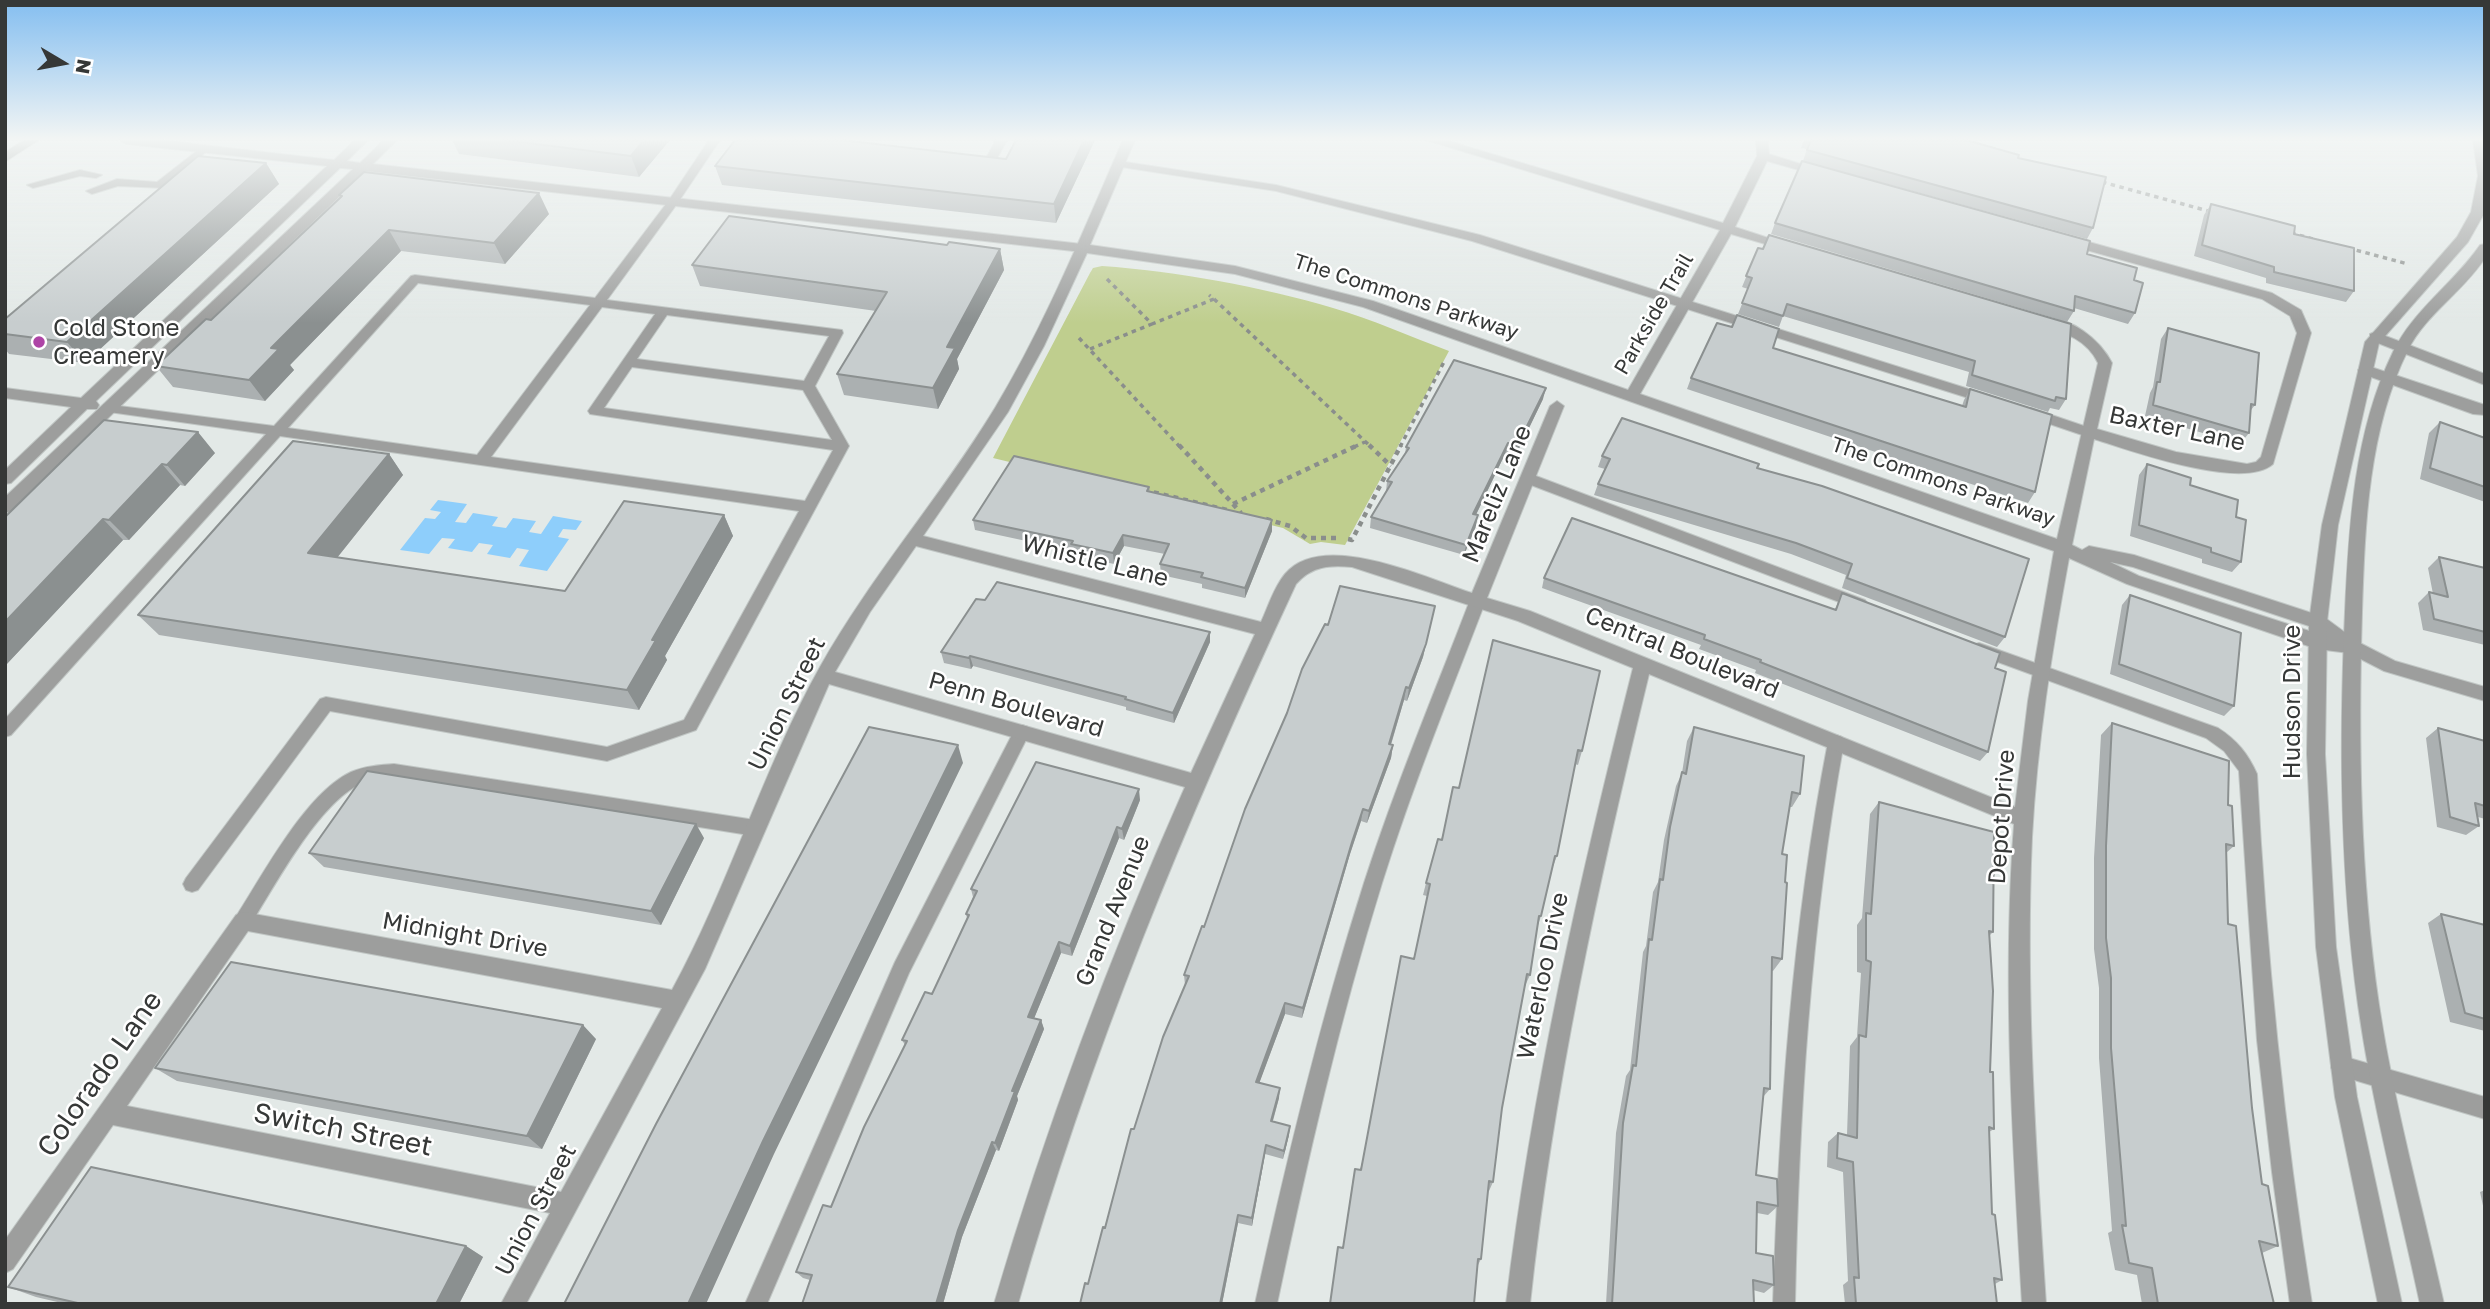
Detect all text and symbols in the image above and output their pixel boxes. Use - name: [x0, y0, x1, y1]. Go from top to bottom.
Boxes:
- north arrow: [28, 28, 98, 98]
- text: N: [72, 58, 97, 76]
- street label: The Commons Parkway: [1290, 249, 1522, 345]
- street label: Parkside Trail: [1609, 249, 1699, 379]
- place label: Cold Stone Creamery: [53, 314, 179, 370]
- marker: Cold Stone Creamery: [31, 334, 47, 350]
- street label: Baxter Lane: [2106, 401, 2248, 457]
- street label: Mareliz Lane: [1456, 421, 1538, 567]
- street label: The Commons Parkway: [1828, 432, 2058, 532]
- street label: Whistle Lane: [1019, 529, 1171, 593]
- street label: Central Boulevard: [1581, 601, 1783, 705]
- street label: Hudson Drive: [2278, 625, 2306, 779]
- street label: Union Street: [742, 633, 832, 775]
- street label: Penn Boulevard: [925, 666, 1107, 744]
- street label: Depot Drive: [1983, 749, 2021, 885]
- street label: Grand Avenue: [1070, 832, 1156, 990]
- street label: Waterloo Drive: [1511, 890, 1575, 1062]
- street label: Midnight Drive: [380, 906, 550, 964]
- street label: Colorado Lane: [31, 985, 169, 1163]
- street label: Switch Street: [251, 1096, 435, 1164]
- street label: Union Street: [489, 1139, 583, 1281]

